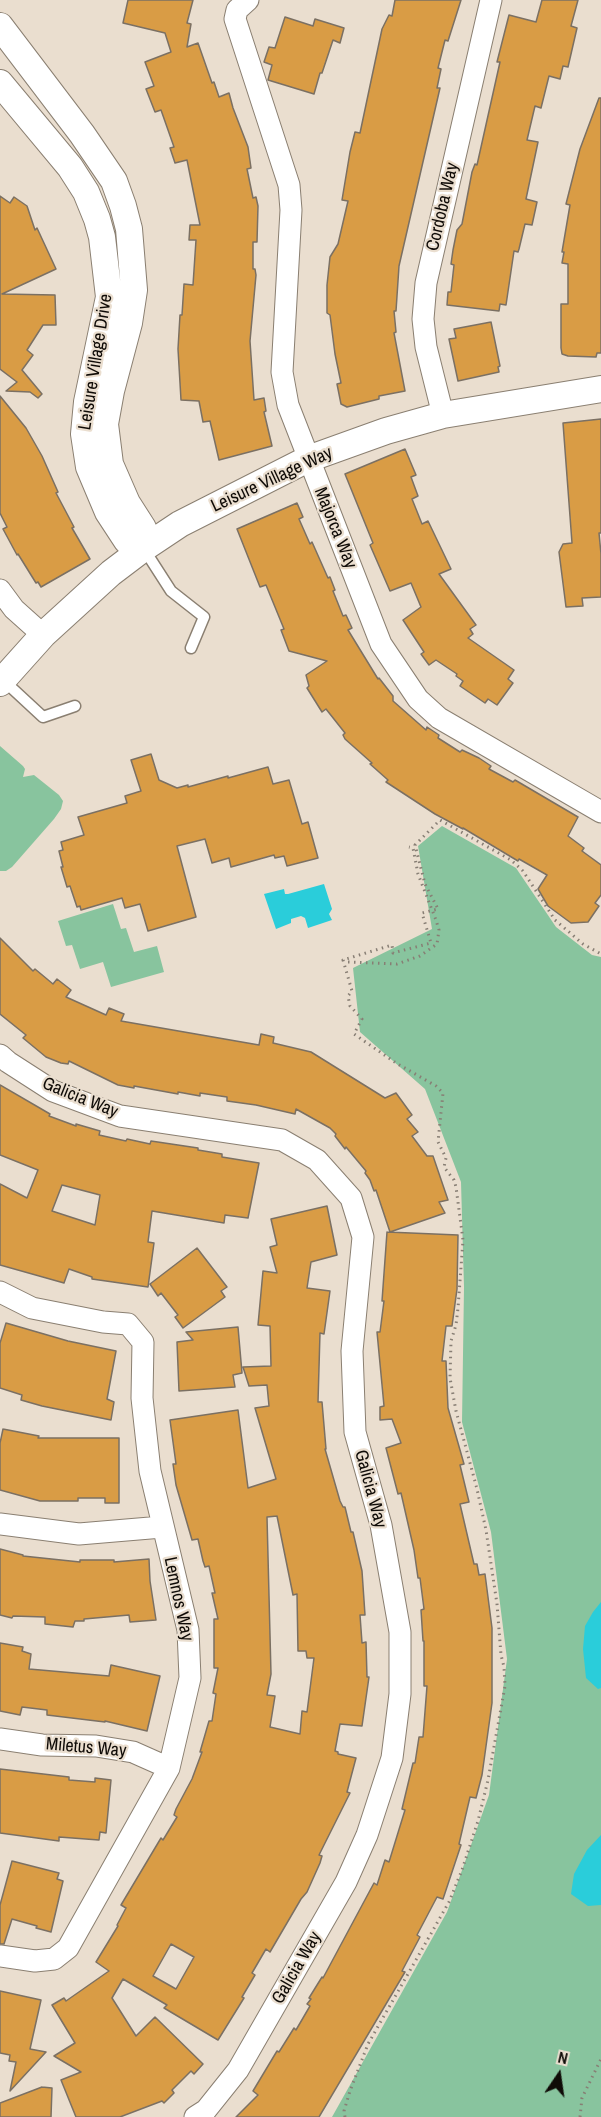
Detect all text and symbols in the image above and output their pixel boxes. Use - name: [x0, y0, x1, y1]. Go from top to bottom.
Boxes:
- street label: Cordoba Way: [422, 161, 464, 253]
- street label: Leisure Village Drive: [75, 292, 117, 432]
- street label: Leisure Village Way: [208, 442, 336, 518]
- street label: Majorca Way: [309, 484, 361, 572]
- street label: Galicia Way: [39, 1073, 121, 1123]
- street label: Galicia Way: [349, 1448, 391, 1530]
- street label: Lemnos Way: [159, 1555, 197, 1643]
- street label: Miletus Way: [45, 1734, 127, 1762]
- street label: Galicia Way: [268, 1928, 326, 2008]
- north arrow: [529, 2045, 589, 2105]
- text: N: [556, 2046, 570, 2069]

